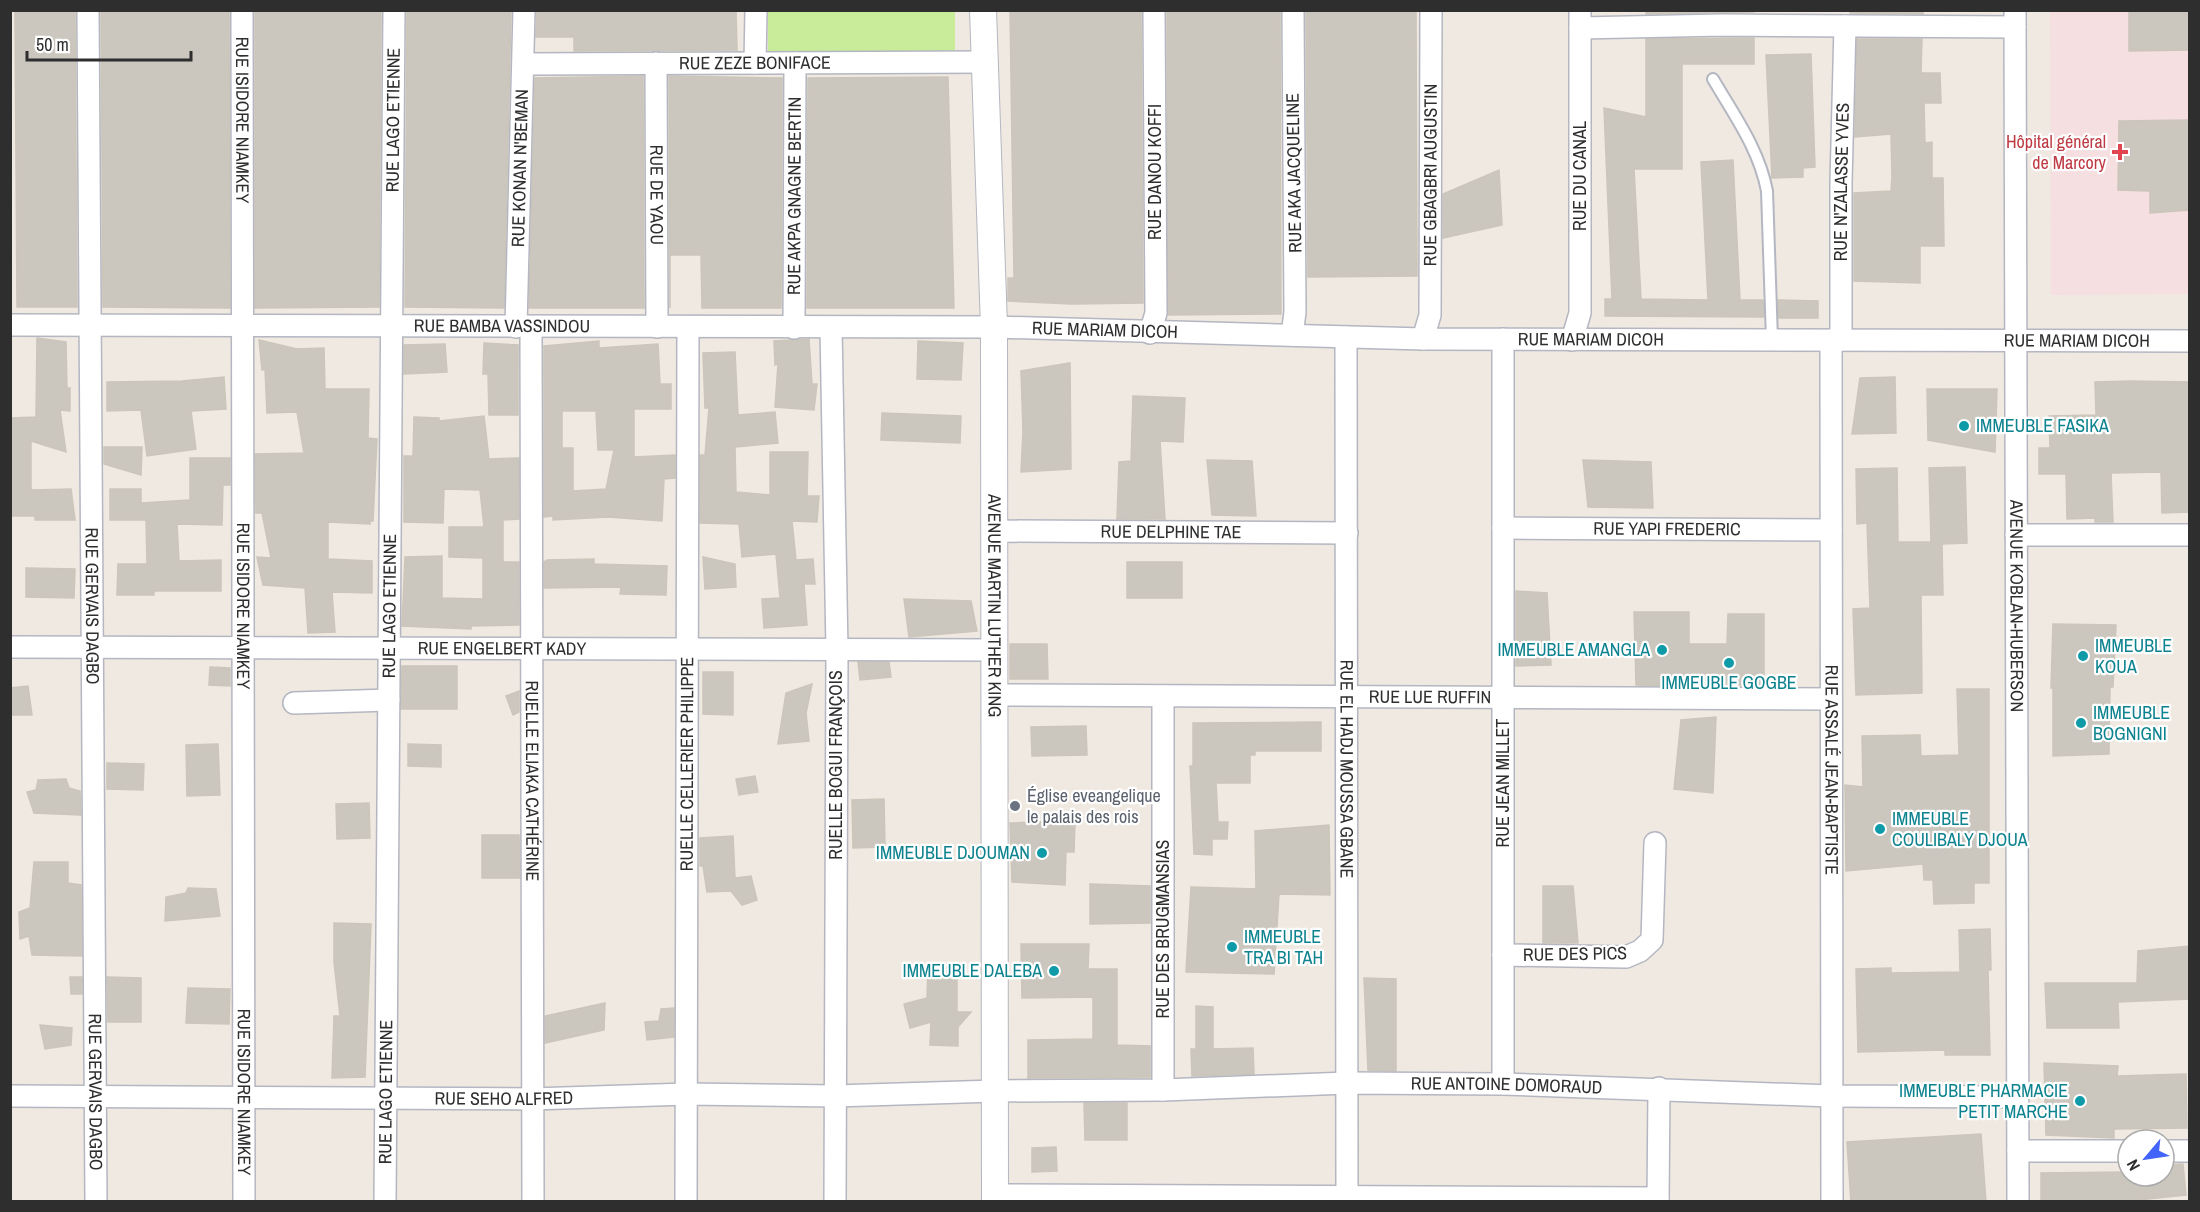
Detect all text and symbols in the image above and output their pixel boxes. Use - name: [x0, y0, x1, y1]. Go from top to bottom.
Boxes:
- scale bar: [27, 24, 190, 62]
- text: 50 m: [36, 32, 69, 57]
- street label: RUE ISIDORE NIAMKEY: [230, 37, 255, 203]
- street label: RUE LAGO ETIENNE: [380, 48, 406, 192]
- street label: RUE ZEZE BONIFACE: [679, 50, 831, 75]
- street label: RUE GBAGBRI AUGUSTIN: [1417, 84, 1443, 266]
- street label: RUE KONAN N'BEMAN: [505, 89, 534, 247]
- street label: RUE AKA JACQUELINE: [1280, 93, 1307, 253]
- street label: RUE AKPA GNAGNE BERTIN: [781, 97, 807, 295]
- street label: RUE N'ZALASSE YVES: [1828, 102, 1855, 261]
- street label: RUE DANOU KOFFI: [1142, 104, 1167, 240]
- street label: RUE DU CANAL: [1567, 121, 1592, 231]
- place label: Hôpital général de Marcory: [2006, 129, 2107, 175]
- marker: Hôpital général de Marcory: [2111, 143, 2129, 161]
- street label: RUE DE YAOU: [644, 145, 670, 245]
- street label: RUE BAMBA VASSINDOU: [414, 313, 590, 338]
- street label: RUE MARIAM DICOH: [1032, 315, 1178, 344]
- street label: RUE MARIAM DICOH: [1518, 326, 1664, 352]
- street label: RUE MARIAM DICOH: [2004, 328, 2150, 353]
- place label: IMMEUBLE FASIKA: [1976, 413, 2109, 438]
- marker: IMMEUBLE FASIKA: [1957, 419, 1971, 433]
- street label: AVENUE MARTIN LUTHER KING: [982, 493, 1007, 718]
- street label: AVENUE KOBLAN-HUBERSON: [2004, 499, 2030, 712]
- street label: RUE YAPI FREDERIC: [1593, 516, 1741, 541]
- street label: RUE DELPHINE TAE: [1101, 519, 1241, 544]
- street label: RUE ISIDORE NIAMKEY: [231, 523, 256, 689]
- street label: RUE GERVAIS DAGBO: [79, 527, 106, 685]
- street label: RUE LAGO ETIENNE: [376, 534, 402, 678]
- place label: IMMEUBLE KOUA: [2095, 633, 2172, 679]
- street label: RUE ENGELBERT KADY: [418, 635, 586, 661]
- place label: IMMEUBLE AMANGLA: [1497, 637, 1650, 662]
- marker: IMMEUBLE AMANGLA: [1655, 643, 1669, 657]
- marker: IMMEUBLE KOUA: [2076, 649, 2090, 663]
- marker: IMMEUBLE GOGBE: [1722, 656, 1736, 670]
- street label: RUELLE CELLERIER PHILIPPE: [674, 657, 699, 871]
- street label: RUE EL HADJ MOUSSA GBANE: [1334, 660, 1360, 878]
- street label: RUE ASSALÉ JEAN-BAPTISTE: [1819, 665, 1845, 875]
- street label: RUELLE BOGUI FRANÇOIS: [823, 670, 848, 860]
- place label: IMMEUBLE GOGBE: [1661, 670, 1797, 695]
- street label: RUELLE ELIAKA CATHÉRINE: [520, 681, 545, 881]
- street label: RUE LUE RUFFIN: [1369, 684, 1491, 709]
- place label: IMMEUBLE BOGNIGNI: [2093, 700, 2170, 746]
- marker: IMMEUBLE BOGNIGNI: [2074, 716, 2088, 730]
- street label: RUE JEAN MILLET: [1490, 719, 1515, 847]
- place label: Église eveangelique le palais des rois: [1027, 783, 1161, 829]
- marker: Église eveangelique le palais des rois: [1008, 799, 1022, 813]
- place label: IMMEUBLE COULIBALY DJOUA: [1892, 806, 2028, 852]
- marker: IMMEUBLE COULIBALY DJOUA: [1873, 822, 1887, 836]
- street label: RUE DES BRUGMANSIAS: [1150, 839, 1175, 1018]
- place label: IMMEUBLE DJOUMAN: [876, 840, 1030, 865]
- marker: IMMEUBLE DJOUMAN: [1035, 846, 1049, 860]
- place label: IMMEUBLE TRA BI TAH: [1244, 924, 1323, 970]
- marker: IMMEUBLE TRA BI TAH: [1225, 940, 1239, 954]
- street label: RUE DES PICS: [1523, 940, 1627, 967]
- place label: IMMEUBLE DALEBA: [903, 958, 1042, 983]
- marker: IMMEUBLE DALEBA: [1047, 964, 1061, 978]
- street label: RUE ISIDORE NIAMKEY: [232, 1009, 257, 1175]
- street label: RUE GERVAIS DAGBO: [83, 1013, 109, 1171]
- street label: RUE LAGO ETIENNE: [372, 1020, 398, 1164]
- street label: RUE ANTOINE DOMORAUD: [1411, 1070, 1603, 1100]
- place label: IMMEUBLE PHARMACIE PETIT MARCHE: [1899, 1078, 2068, 1124]
- street label: RUE SEHO ALFRED: [435, 1085, 574, 1111]
- marker: IMMEUBLE PHARMACIE PETIT MARCHE: [2073, 1094, 2087, 1108]
- north arrow: [2116, 1128, 2176, 1188]
- text: N: [2121, 1156, 2145, 1175]

